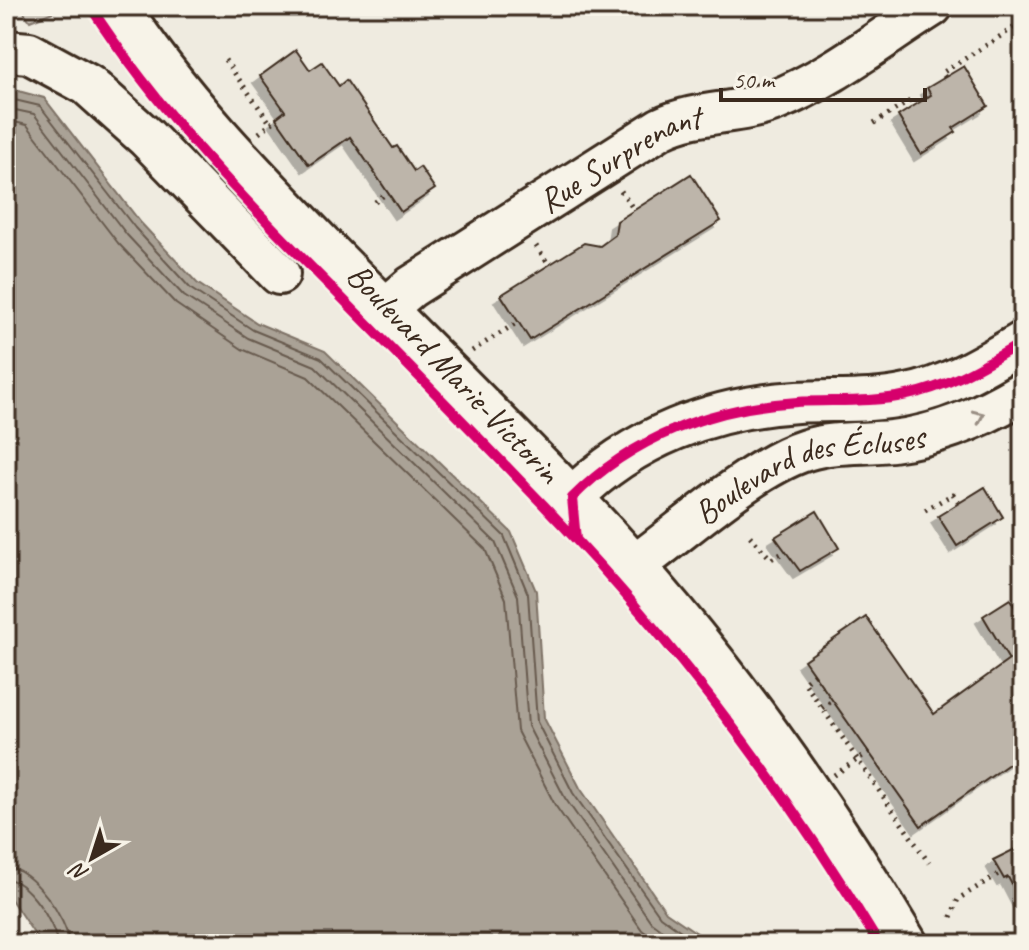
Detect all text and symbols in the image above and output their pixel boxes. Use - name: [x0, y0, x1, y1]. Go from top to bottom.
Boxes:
- scale bar: [721, 52, 925, 102]
- text: 50 m: [733, 65, 776, 95]
- street label: Rue Surprenant: [530, 94, 709, 222]
- street label: Boulevard Marie-Victorin: [338, 254, 571, 493]
- one-way arrow: [971, 410, 985, 426]
- street label: Boulevard des Écluses: [685, 413, 932, 534]
- north arrow: [52, 818, 132, 898]
- text: N: [63, 855, 94, 888]

